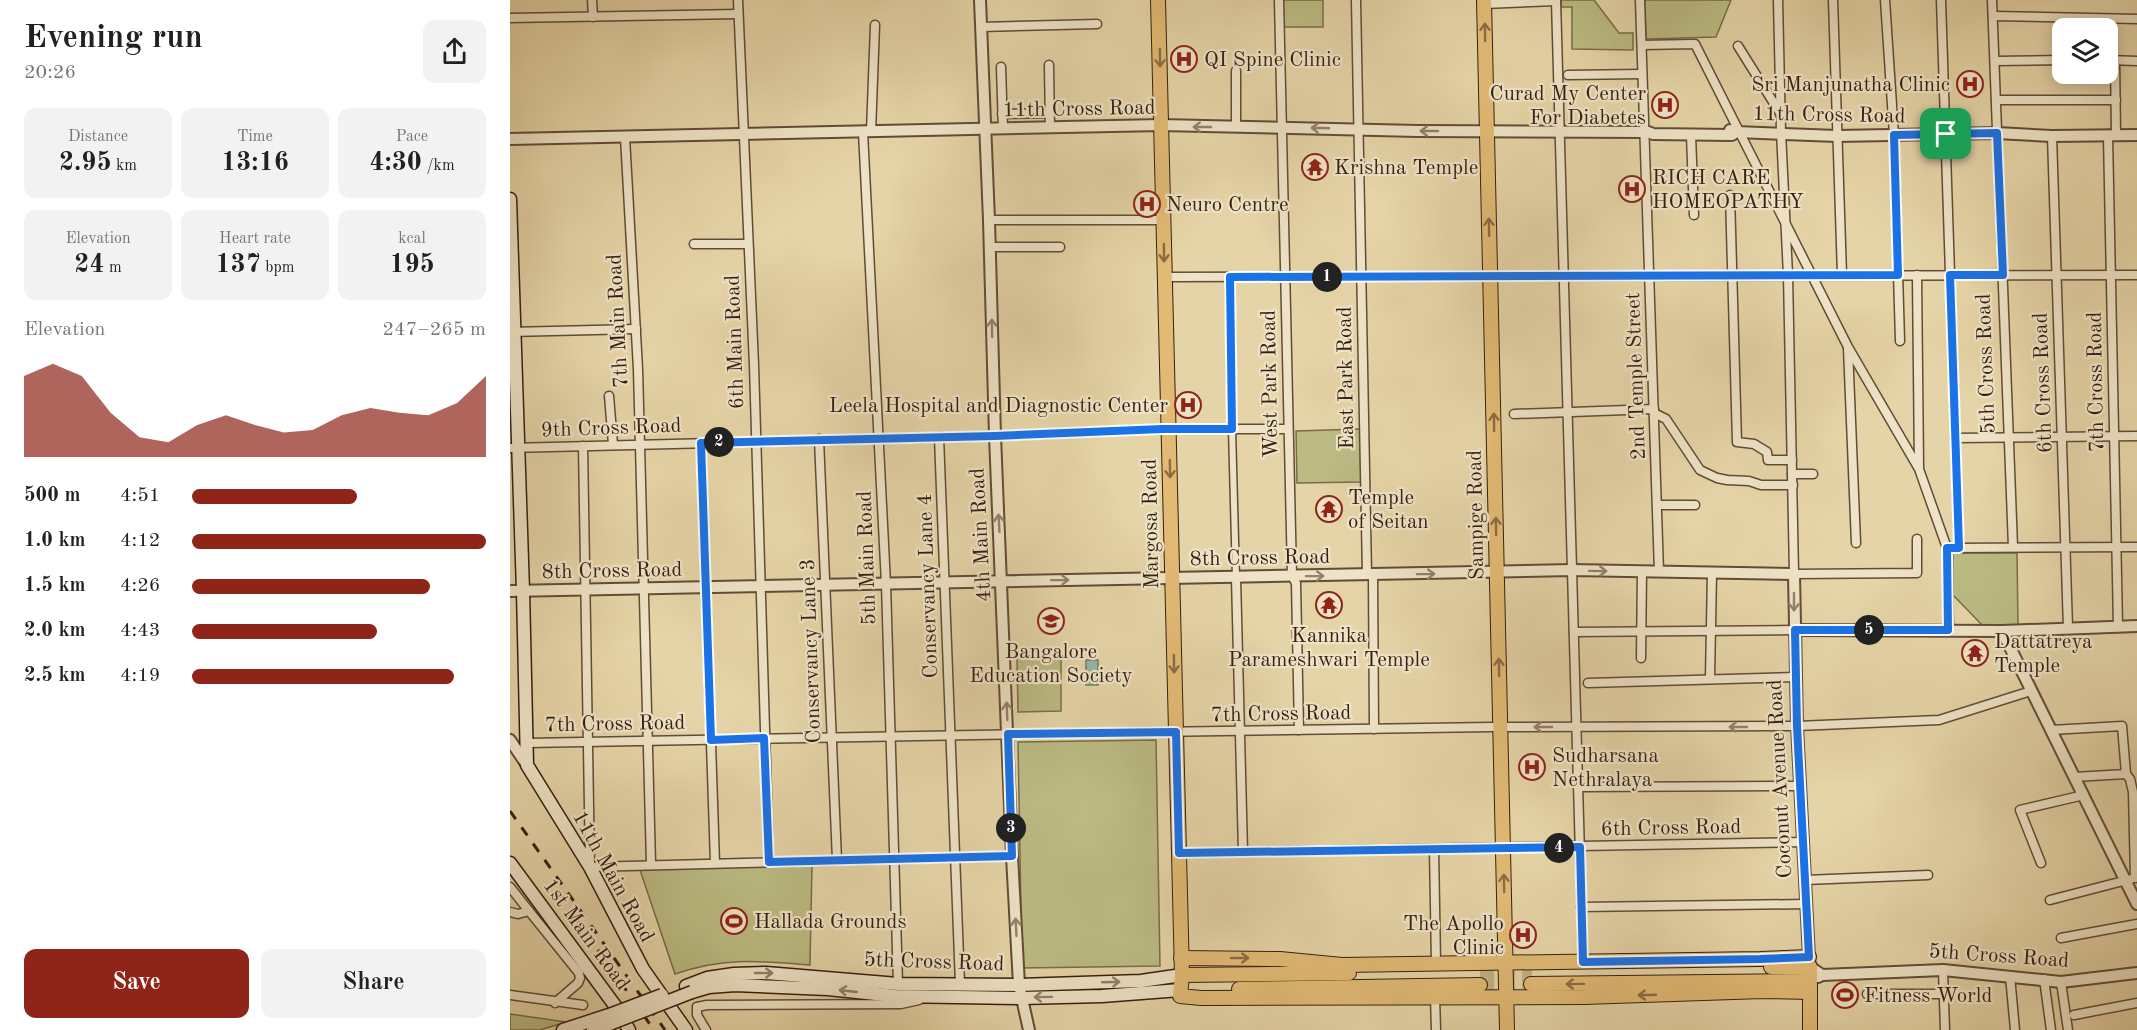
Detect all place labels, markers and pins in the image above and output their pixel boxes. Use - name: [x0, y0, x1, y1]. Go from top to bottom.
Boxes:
- hospital icon: QI Spine Clinic: [1169, 44, 1199, 74]
- place label: QI Spine Clinic: [1204, 50, 1341, 71]
- hospital icon: Sri Manjunatha Clinic: [1955, 69, 1985, 99]
- place label: Sri Manjunatha Clinic: [1751, 75, 1950, 96]
- place label: Curad My Center For Diabetes: [1490, 84, 1646, 129]
- hospital icon: Curad My Center For Diabetes: [1650, 90, 1680, 120]
- pin: [1920, 108, 1971, 159]
- temple icon: Krishna Temple: [1300, 152, 1330, 182]
- place label: Krishna Temple: [1334, 158, 1478, 179]
- place label: RICH CARE HOMEOPATHY: [1652, 168, 1804, 213]
- hospital icon: RICH CARE HOMEOPATHY: [1617, 174, 1647, 204]
- hospital icon: Neuro Centre: [1132, 189, 1162, 219]
- place label: Neuro Centre: [1166, 195, 1289, 216]
- pin: 1: [1312, 262, 1342, 292]
- hospital icon: Leela Hospital and Diagnostic Center: [1173, 390, 1203, 420]
- place label: Leela Hospital and Diagnostic Center: [829, 396, 1168, 417]
- pin: 2: [704, 427, 734, 457]
- place label: Temple of Seitan: [1348, 488, 1429, 533]
- temple icon: Temple of Seitan: [1314, 494, 1344, 524]
- temple icon: Kannika Parameshwari Temple: [1314, 590, 1344, 620]
- school or university icon: Bangalore Education Society: [1036, 606, 1066, 636]
- pin: 5: [1854, 615, 1884, 645]
- place label: Kannika Parameshwari Temple: [1228, 626, 1430, 671]
- place label: Dattatreya Temple: [1994, 632, 2092, 677]
- temple icon: Dattatreya Temple: [1960, 638, 1990, 668]
- place label: Bangalore Education Society: [969, 642, 1133, 687]
- place label: Sudharsana Nethralaya: [1552, 746, 1659, 791]
- hospital icon: Sudharsana Nethralaya: [1517, 752, 1547, 782]
- pin: 3: [996, 813, 1026, 843]
- pin: 4: [1544, 833, 1574, 863]
- sports icon: Hallada Grounds: [719, 906, 749, 936]
- place label: Hallada Grounds: [754, 912, 907, 933]
- place label: The Apollo Clinic: [1403, 914, 1504, 959]
- hospital icon: The Apollo Clinic: [1508, 920, 1538, 950]
- sports icon: Fitness World: [1830, 980, 1860, 1010]
- place label: Fitness World: [1864, 986, 1992, 1007]

